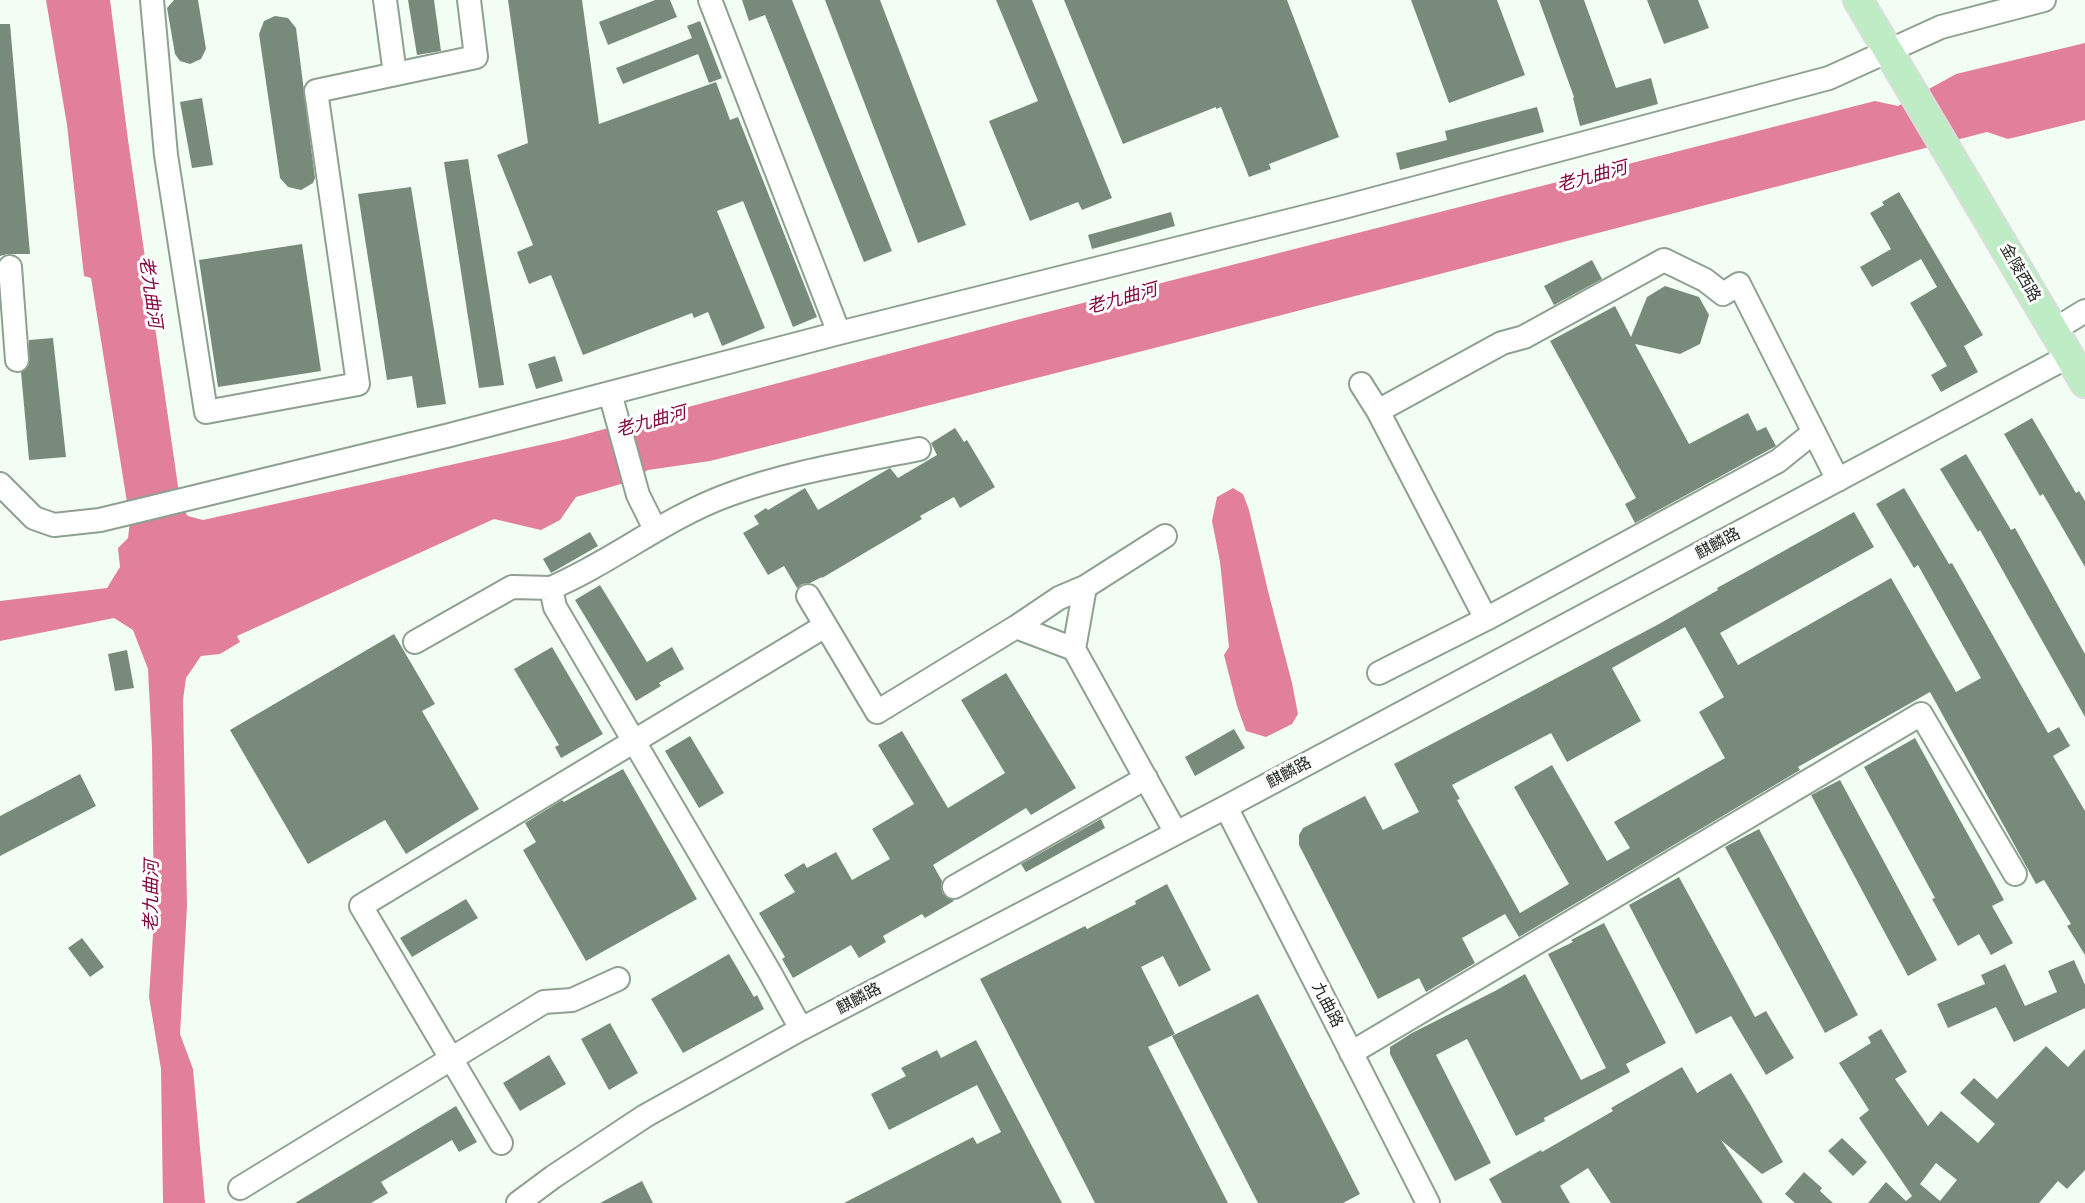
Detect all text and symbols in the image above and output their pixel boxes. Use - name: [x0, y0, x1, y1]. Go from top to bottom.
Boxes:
- water label: 老九曲河: [1554, 157, 1630, 197]
- street label: 金陵西路: [1996, 240, 2044, 306]
- water label: 老九曲河: [134, 255, 166, 329]
- water label: 老九曲河: [1084, 279, 1160, 319]
- water label: 老九曲河: [613, 402, 689, 442]
- street label: 麒麟路: [1692, 524, 1744, 564]
- street label: 麒麟路: [1263, 753, 1315, 793]
- water label: 老九曲河: [141, 860, 163, 932]
- street label: 麒麟路: [833, 979, 885, 1019]
- street label: 九曲路: [1308, 979, 1346, 1031]

